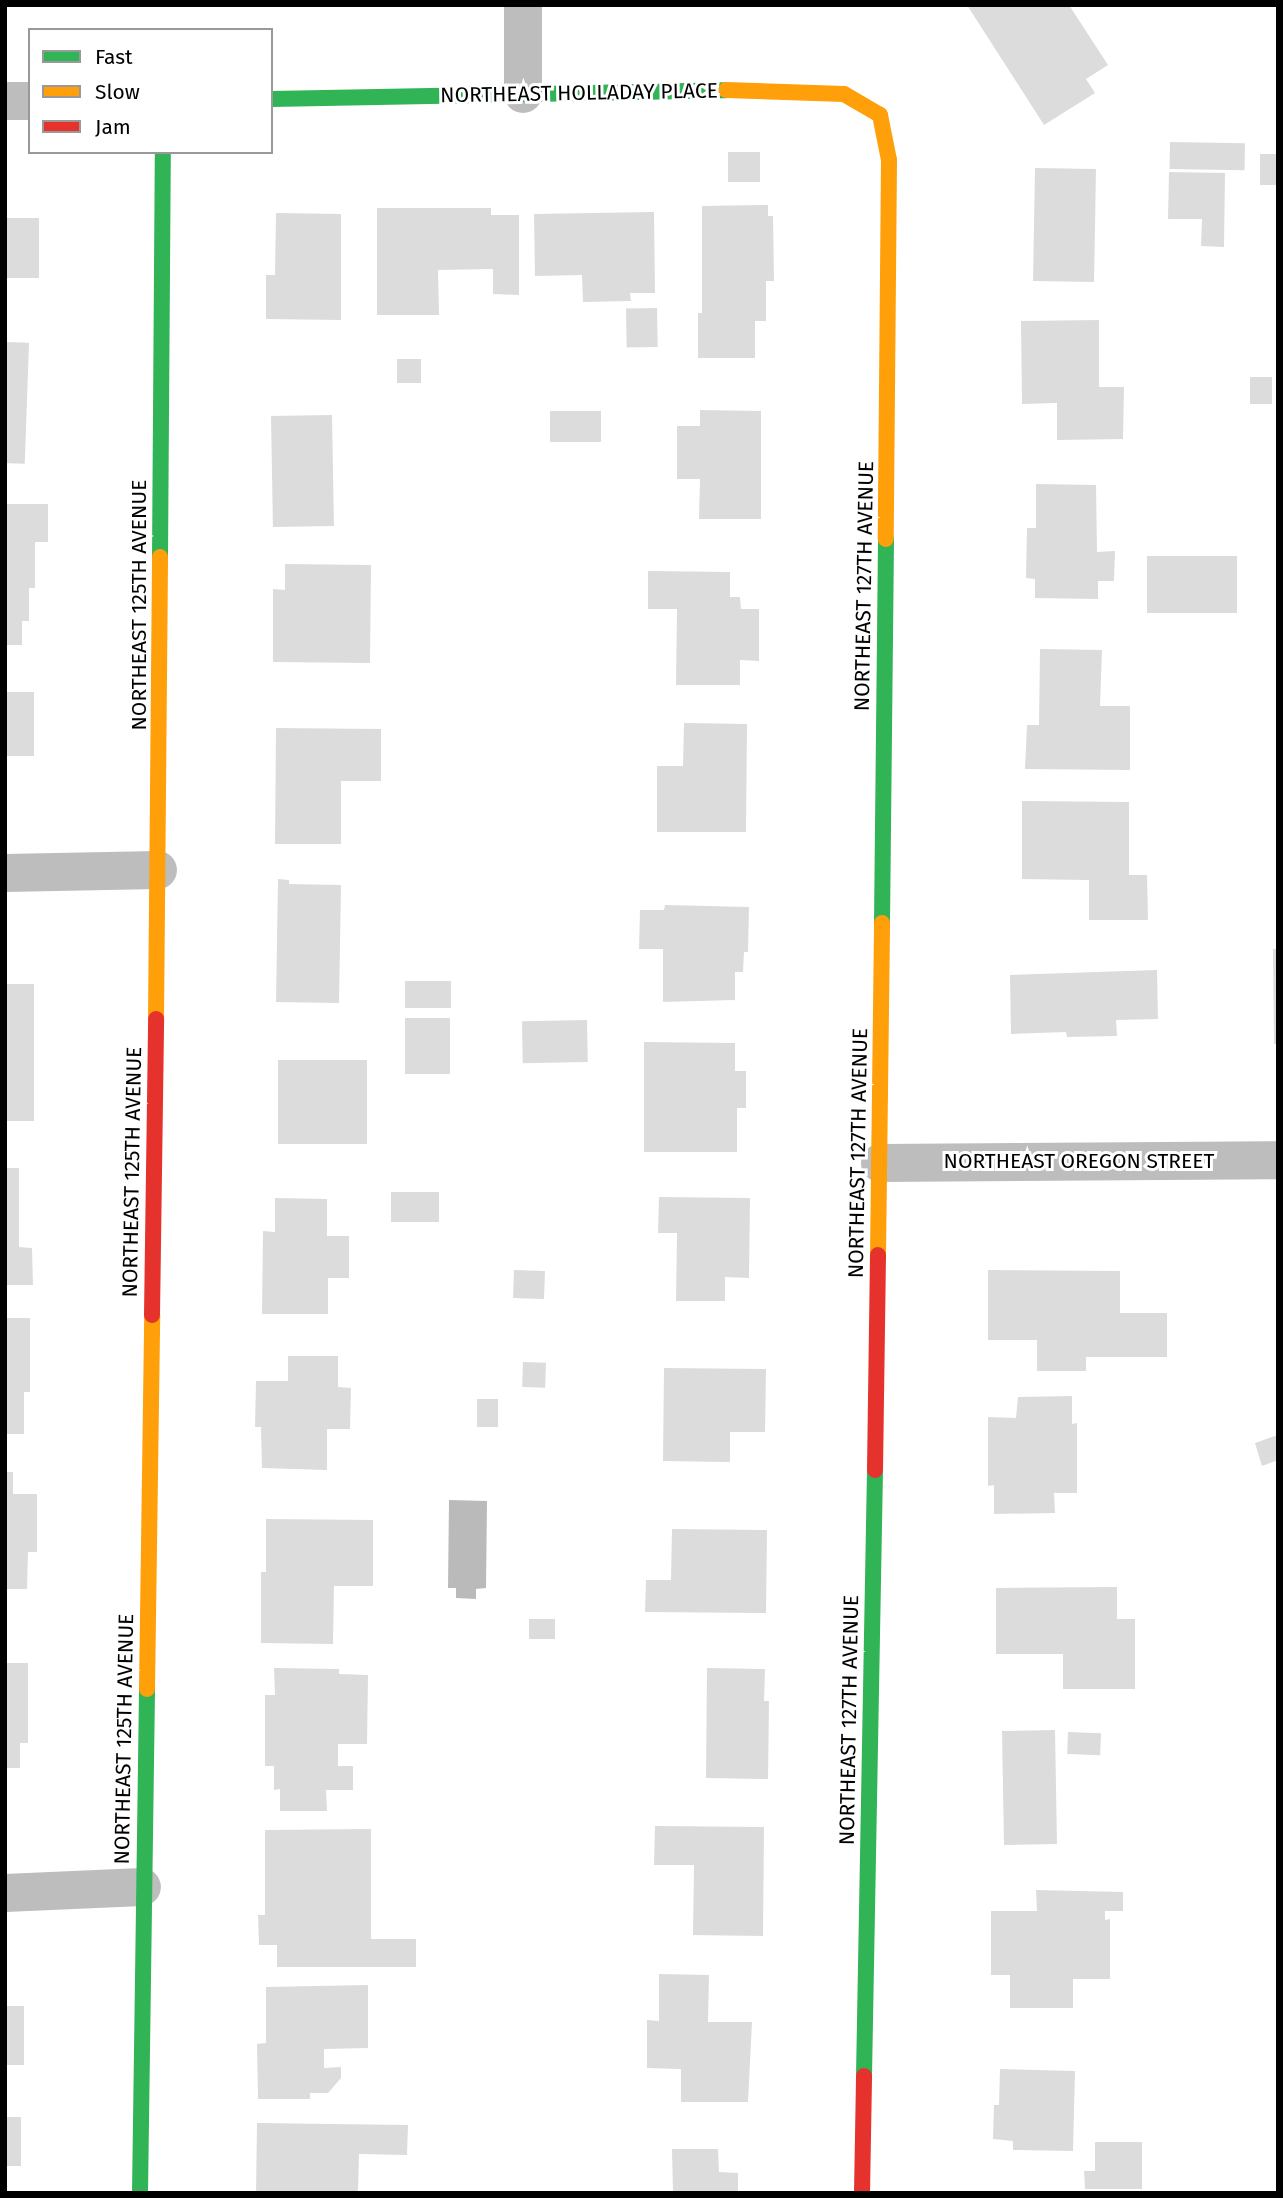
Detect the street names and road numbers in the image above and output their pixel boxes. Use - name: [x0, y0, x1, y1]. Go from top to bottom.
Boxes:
- street label: NORTHEAST HOLLADAY PLACE: [440, 78, 718, 108]
- street label: NORTHEAST 127TH AVENUE: [849, 461, 879, 711]
- street label: NORTHEAST 125TH AVENUE: [126, 480, 152, 730]
- street label: NORTHEAST 127TH AVENUE: [843, 1028, 873, 1278]
- street label: NORTHEAST 125TH AVENUE: [117, 1046, 147, 1298]
- street label: NORTHEAST OREGON STREET: [944, 1148, 1214, 1174]
- street label: NORTHEAST 127TH AVENUE: [834, 1595, 864, 1845]
- street label: NORTHEAST 125TH AVENUE: [109, 1613, 139, 1865]

